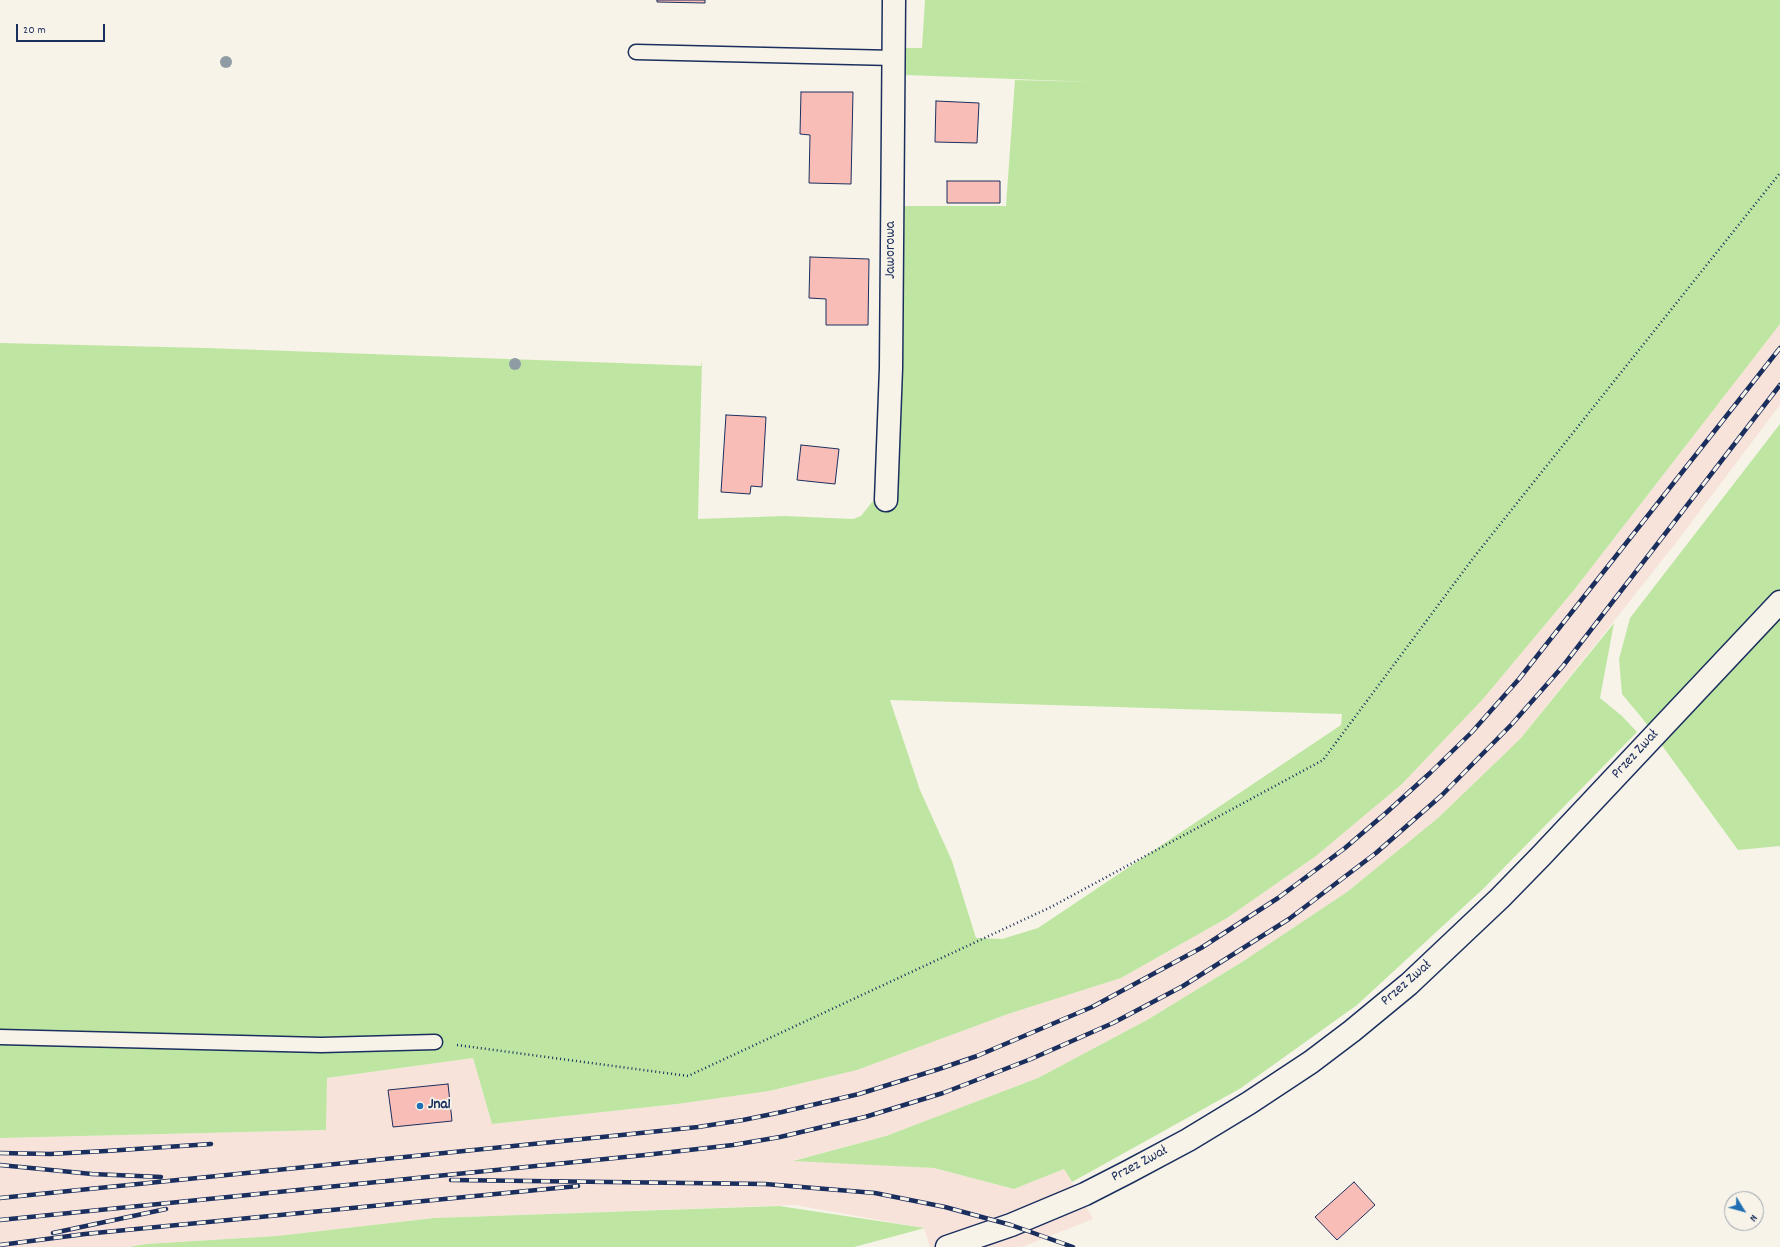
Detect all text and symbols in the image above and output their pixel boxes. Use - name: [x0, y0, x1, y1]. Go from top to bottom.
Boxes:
- scale bar: [18, 16, 107, 42]
- text: 20 m: [23, 22, 46, 39]
- street label: Jaworowa: [883, 221, 901, 279]
- street label: Przez Zwał: [1609, 727, 1663, 783]
- street label: Przez Zwał: [1378, 957, 1436, 1011]
- place label: Jna1: [428, 1097, 451, 1115]
- marker: Jna1: [415, 1101, 425, 1111]
- street label: Przez Zwał: [1109, 1143, 1171, 1187]
- north arrow: [1724, 1191, 1764, 1231]
- text: N: [1745, 1211, 1761, 1225]

